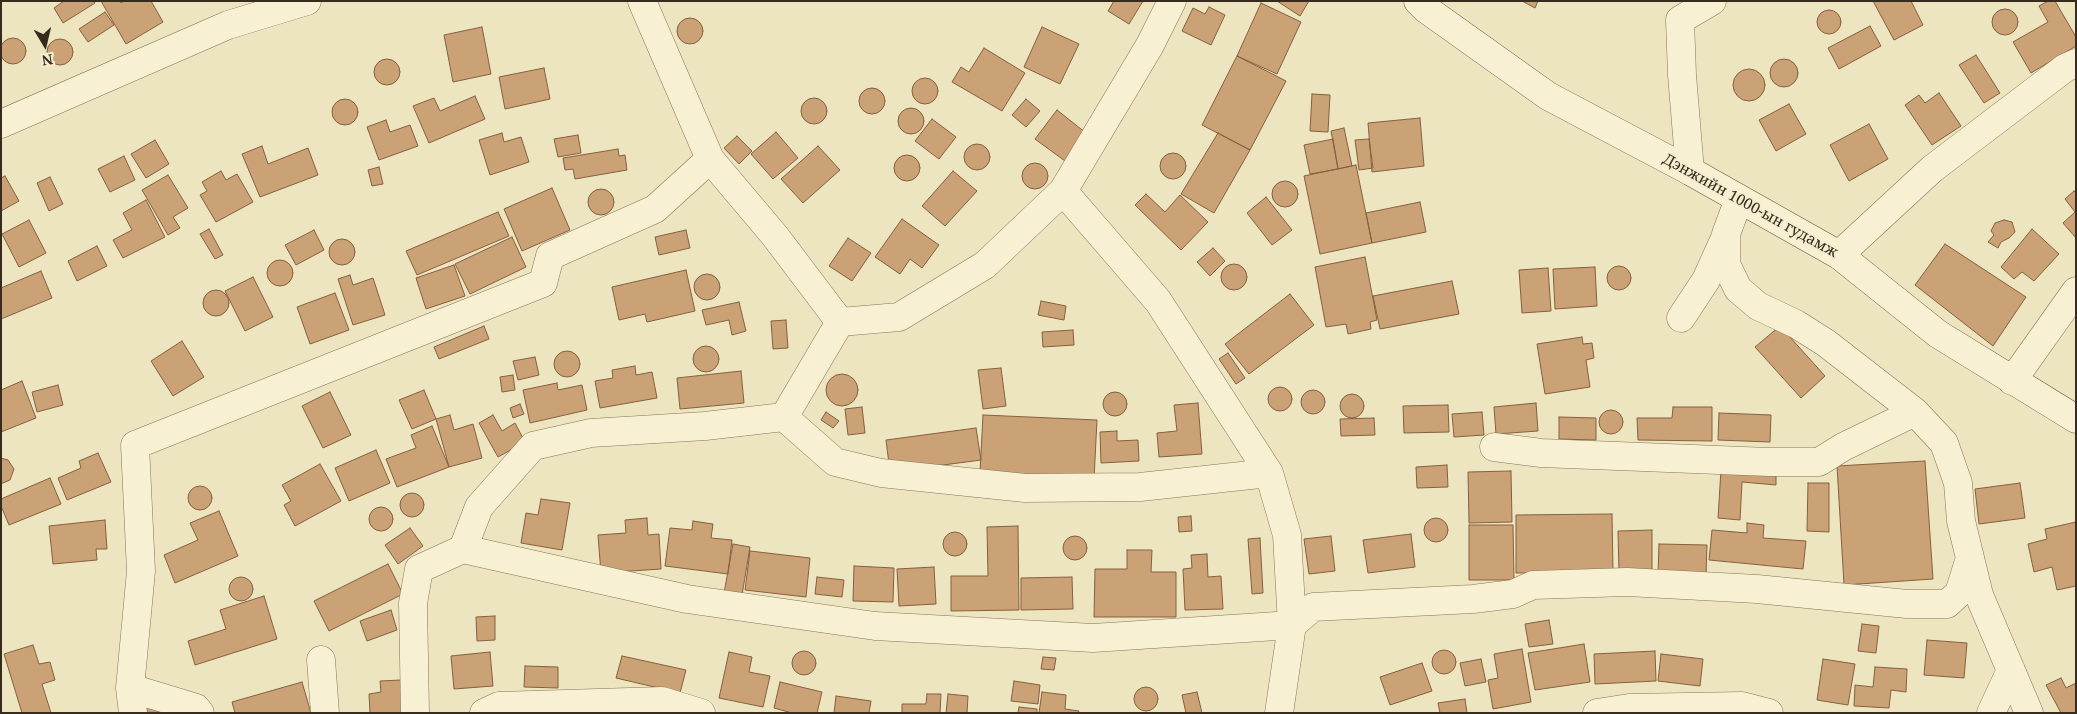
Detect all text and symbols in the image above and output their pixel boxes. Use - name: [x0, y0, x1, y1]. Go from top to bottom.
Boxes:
- north arrow: [20, 20, 70, 70]
- text: N: [40, 50, 54, 71]
- street label: Дэнжийн 1000-ын гудамж: [1659, 150, 1841, 262]

